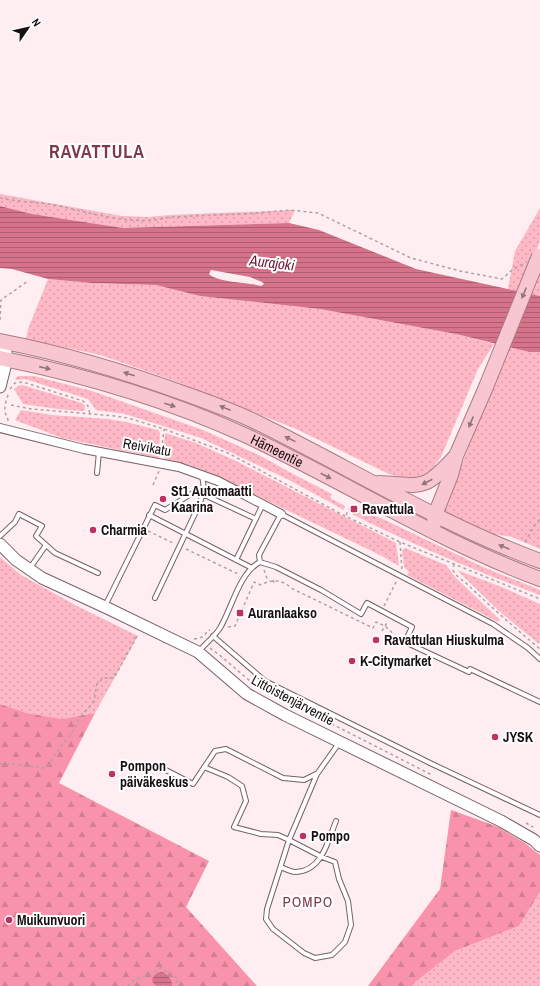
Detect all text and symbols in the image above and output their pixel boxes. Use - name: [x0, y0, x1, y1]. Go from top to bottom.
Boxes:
- north arrow: [8, 8, 48, 48]
- text: N: [29, 16, 44, 29]
- district label: RAVATTULA: [49, 139, 145, 164]
- water label: Aurajoki: [247, 249, 296, 276]
- one-way arrow: [521, 287, 527, 299]
- one-way arrow: [39, 365, 51, 371]
- one-way arrow: [122, 371, 134, 377]
- one-way arrow: [164, 402, 176, 408]
- one-way arrow: [218, 405, 230, 411]
- one-way arrow: [468, 416, 474, 427]
- street label: Hämeentie: [248, 430, 306, 471]
- street label: Reivikatu: [122, 434, 172, 460]
- one-way arrow: [284, 436, 296, 442]
- one-way arrow: [320, 473, 332, 479]
- one-way arrow: [422, 479, 433, 485]
- place label: St1 Automaatti Kaarina: [171, 482, 252, 516]
- marker: St1 Automaatti Kaarina: [158, 494, 168, 504]
- place label: Ravattula: [362, 500, 414, 518]
- marker: Ravattula: [349, 504, 359, 514]
- place label: Charmia: [101, 521, 148, 539]
- marker: Charmia: [88, 525, 98, 535]
- one-way arrow: [497, 543, 509, 549]
- place label: Auranlaakso: [248, 604, 317, 622]
- marker: Auranlaakso: [235, 608, 245, 618]
- place label: Ravattulan Hiuskulma: [384, 631, 505, 649]
- marker: Ravattulan Hiuskulma: [371, 635, 381, 645]
- place label: K-Citymarket: [360, 652, 432, 670]
- marker: K-Citymarket: [347, 656, 357, 666]
- street label: Littoistenjärventie: [248, 671, 338, 729]
- place label: JYSK: [503, 728, 534, 746]
- marker: JYSK: [490, 732, 500, 742]
- place label: Pompon päiväkeskus: [120, 757, 188, 791]
- marker: Pompon päiväkeskus: [107, 769, 117, 779]
- place label: Pompo: [311, 827, 350, 845]
- marker: Pompo: [298, 831, 308, 841]
- district label: POMPO: [283, 891, 333, 912]
- place label: Muikunvuori: [17, 911, 85, 929]
- marker: Muikunvuori: [4, 915, 14, 925]

